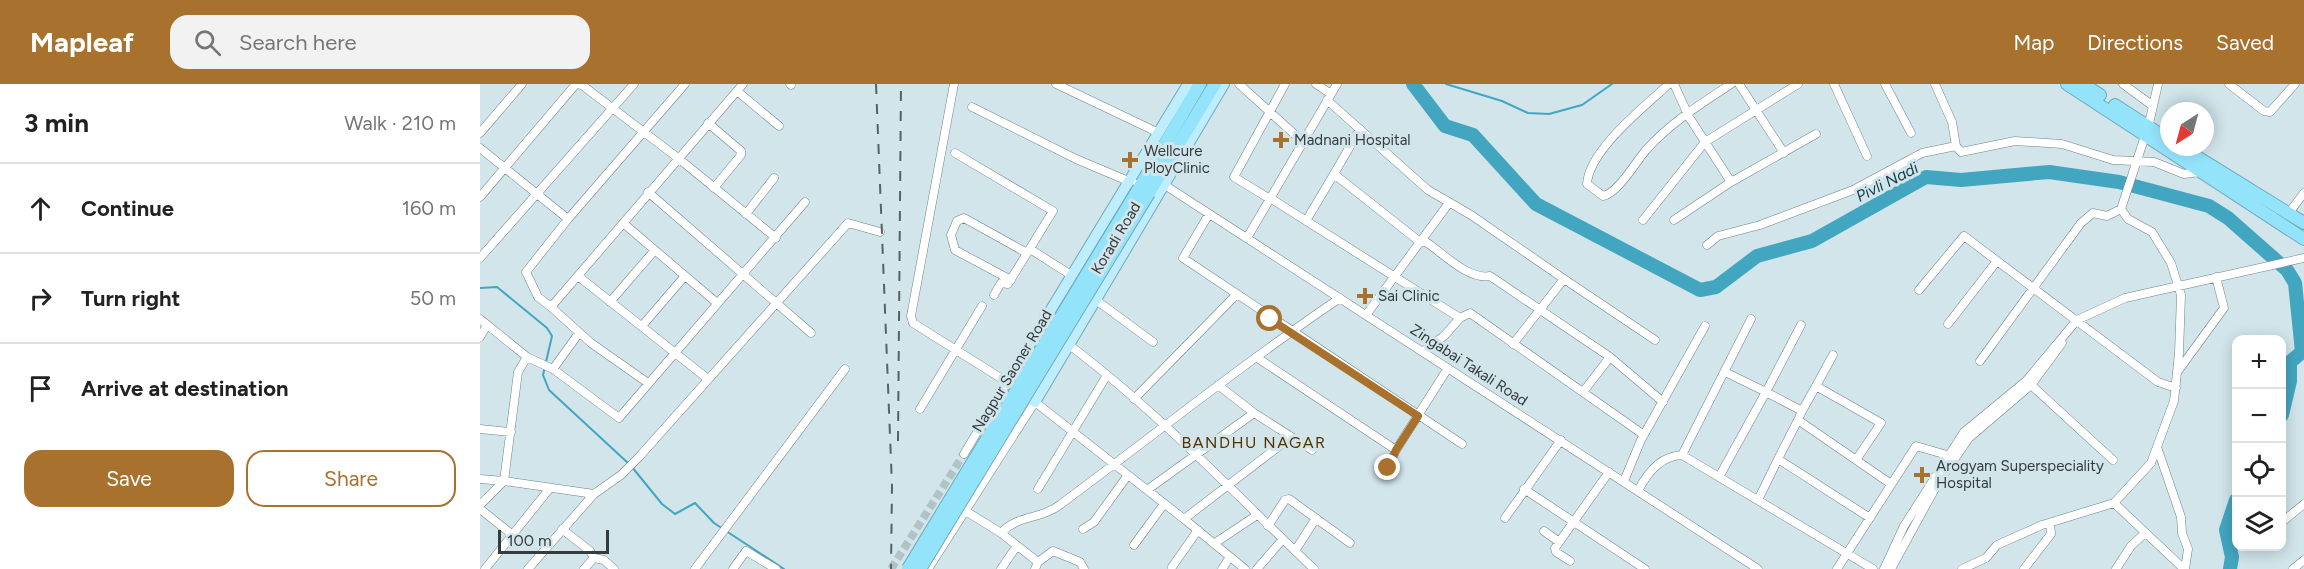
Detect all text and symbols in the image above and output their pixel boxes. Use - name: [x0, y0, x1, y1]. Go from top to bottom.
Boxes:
- search box: [170, 15, 590, 69]
- text: Mapleaf: [30, 25, 134, 59]
- icon: search: [191, 26, 224, 59]
- text: Search here: [239, 29, 357, 56]
- text: Map: [2013, 30, 2054, 55]
- text: Directions: [2087, 30, 2183, 55]
- text: Saved: [2216, 30, 2274, 55]
- north arrow: [2160, 102, 2214, 156]
- text: 3 min: [24, 107, 89, 139]
- text: Walk · 210 m: [344, 111, 456, 135]
- marker: Madnani Hospital: [1272, 131, 1290, 149]
- place label: Madnani Hospital: [1294, 131, 1411, 149]
- place label: Wellcure PloyClinic: [1144, 142, 1210, 177]
- marker: Wellcure PloyClinic: [1121, 151, 1139, 169]
- water label: Pivli Nadi: [1853, 158, 1922, 206]
- icon: ahead: [24, 192, 57, 225]
- text: Continue: [81, 195, 174, 222]
- text: 160 m: [402, 196, 456, 220]
- street label: Koradi Road: [1087, 199, 1145, 277]
- icon: right: [24, 282, 57, 315]
- text: Turn right: [81, 285, 180, 312]
- text: 50 m: [410, 286, 456, 310]
- marker: Sai Clinic: [1356, 287, 1374, 305]
- place label: Sai Clinic: [1378, 287, 1440, 305]
- route start: [1256, 305, 1282, 331]
- street label: Nagpur Saoner Road: [968, 307, 1056, 435]
- street label: Zingabai Takali Road: [1407, 320, 1531, 410]
- map controls: [2232, 335, 2286, 551]
- button: +: [2232, 335, 2286, 389]
- icon: arrive: [24, 372, 57, 405]
- text: Arrive at destination: [81, 375, 289, 402]
- button: −: [2232, 389, 2286, 443]
- district label: BANDHU NAGAR: [1182, 433, 1327, 452]
- button: locate: [2232, 443, 2286, 497]
- button: Save: [24, 450, 234, 507]
- button: Share: [246, 450, 456, 507]
- route end: [1374, 454, 1400, 480]
- place label: Arogyam Superspeciality Hospital: [1936, 457, 2104, 492]
- marker: Arogyam Superspeciality Hospital: [1913, 466, 1931, 484]
- button: layers: [2232, 497, 2286, 551]
- scale bar: [498, 527, 609, 554]
- text: 100 m: [507, 531, 552, 550]

